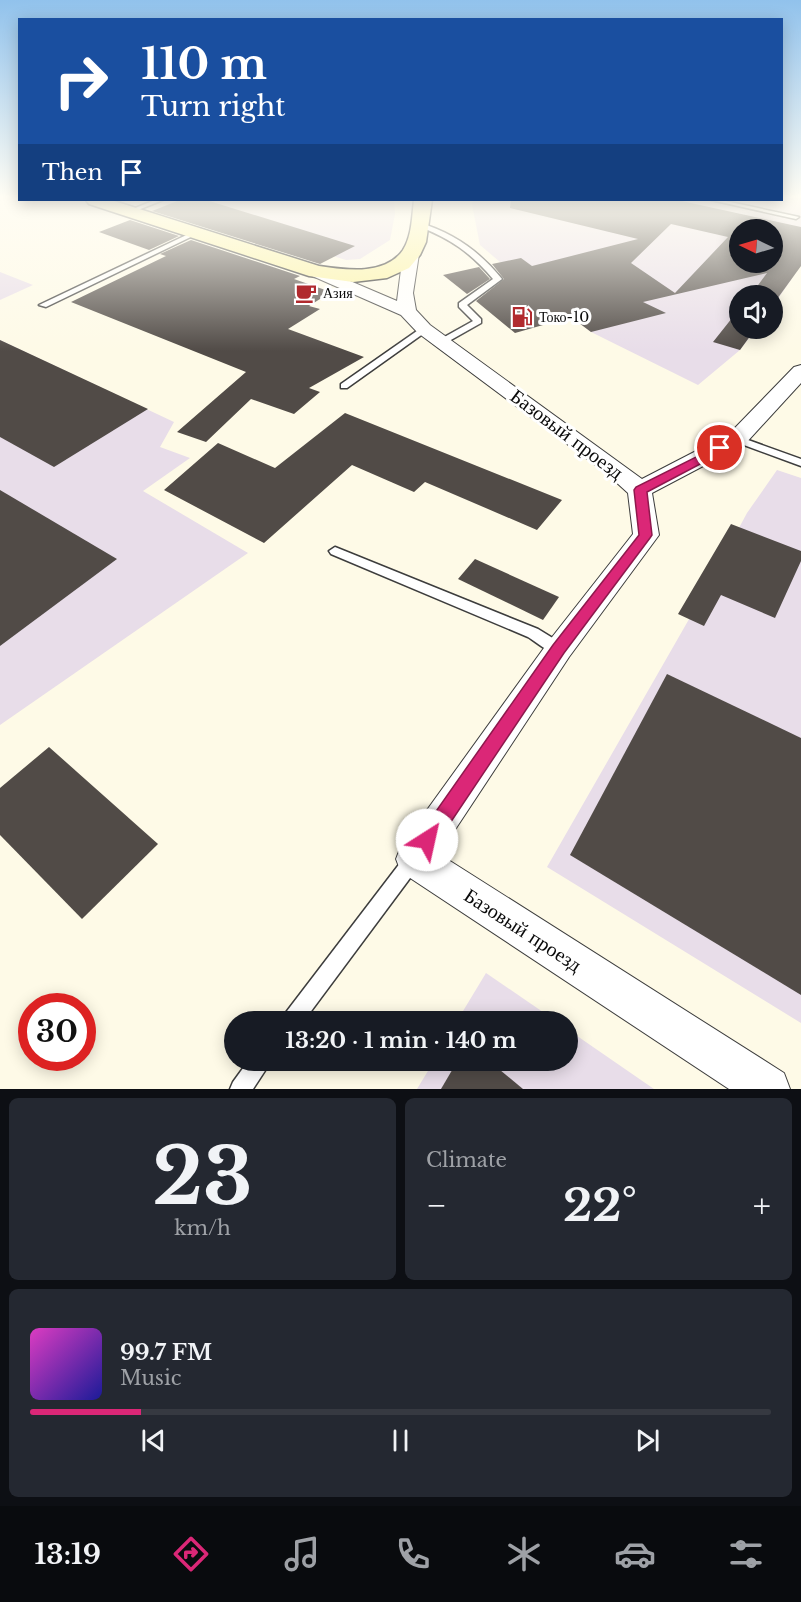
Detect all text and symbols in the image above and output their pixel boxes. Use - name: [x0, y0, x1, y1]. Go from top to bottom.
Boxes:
- text: 110 m: [141, 38, 267, 90]
- icon: right: [42, 42, 120, 120]
- text: Turn right: [141, 90, 285, 123]
- icon: arrive: [115, 156, 148, 189]
- text: Then: [42, 159, 103, 186]
- north arrow: [729, 219, 783, 273]
- map controls: [729, 219, 783, 339]
- cafe icon: Азия: [294, 281, 318, 305]
- place label: Азия: [323, 284, 353, 302]
- button: sound: [729, 285, 783, 339]
- fuel station icon: Токо-10: [510, 305, 534, 329]
- place label: Токо-10: [539, 308, 589, 326]
- street label: Базовый проезд: [506, 384, 628, 484]
- pin: [694, 422, 745, 473]
- icon: arrive: [703, 431, 736, 464]
- position arrow: [395, 808, 459, 872]
- street label: Базовый проезд: [460, 883, 586, 977]
- speed limit sign: 30: [18, 993, 96, 1071]
- text: 13:20 · 1 min · 140 m: [285, 1027, 517, 1054]
- text: 23: [152, 1128, 253, 1225]
- text: Climate: [426, 1148, 507, 1172]
- text: 22°: [563, 1177, 637, 1233]
- text: −: [426, 1185, 447, 1226]
- text: +: [753, 1185, 771, 1226]
- text: km/h: [174, 1216, 231, 1240]
- text: 99.7 FM: [120, 1339, 212, 1366]
- text: Music: [120, 1366, 181, 1390]
- icon: previous: [137, 1424, 170, 1457]
- icon: pause: [384, 1424, 417, 1457]
- icon: next: [631, 1424, 664, 1457]
- icon: directions: [170, 1533, 212, 1575]
- icon: music: [281, 1533, 323, 1575]
- icon: phone: [392, 1533, 434, 1575]
- icon: climate: [503, 1533, 545, 1575]
- icon: car: [614, 1533, 656, 1575]
- icon: filters: [725, 1533, 767, 1575]
- text: 13:19: [34, 1538, 101, 1571]

